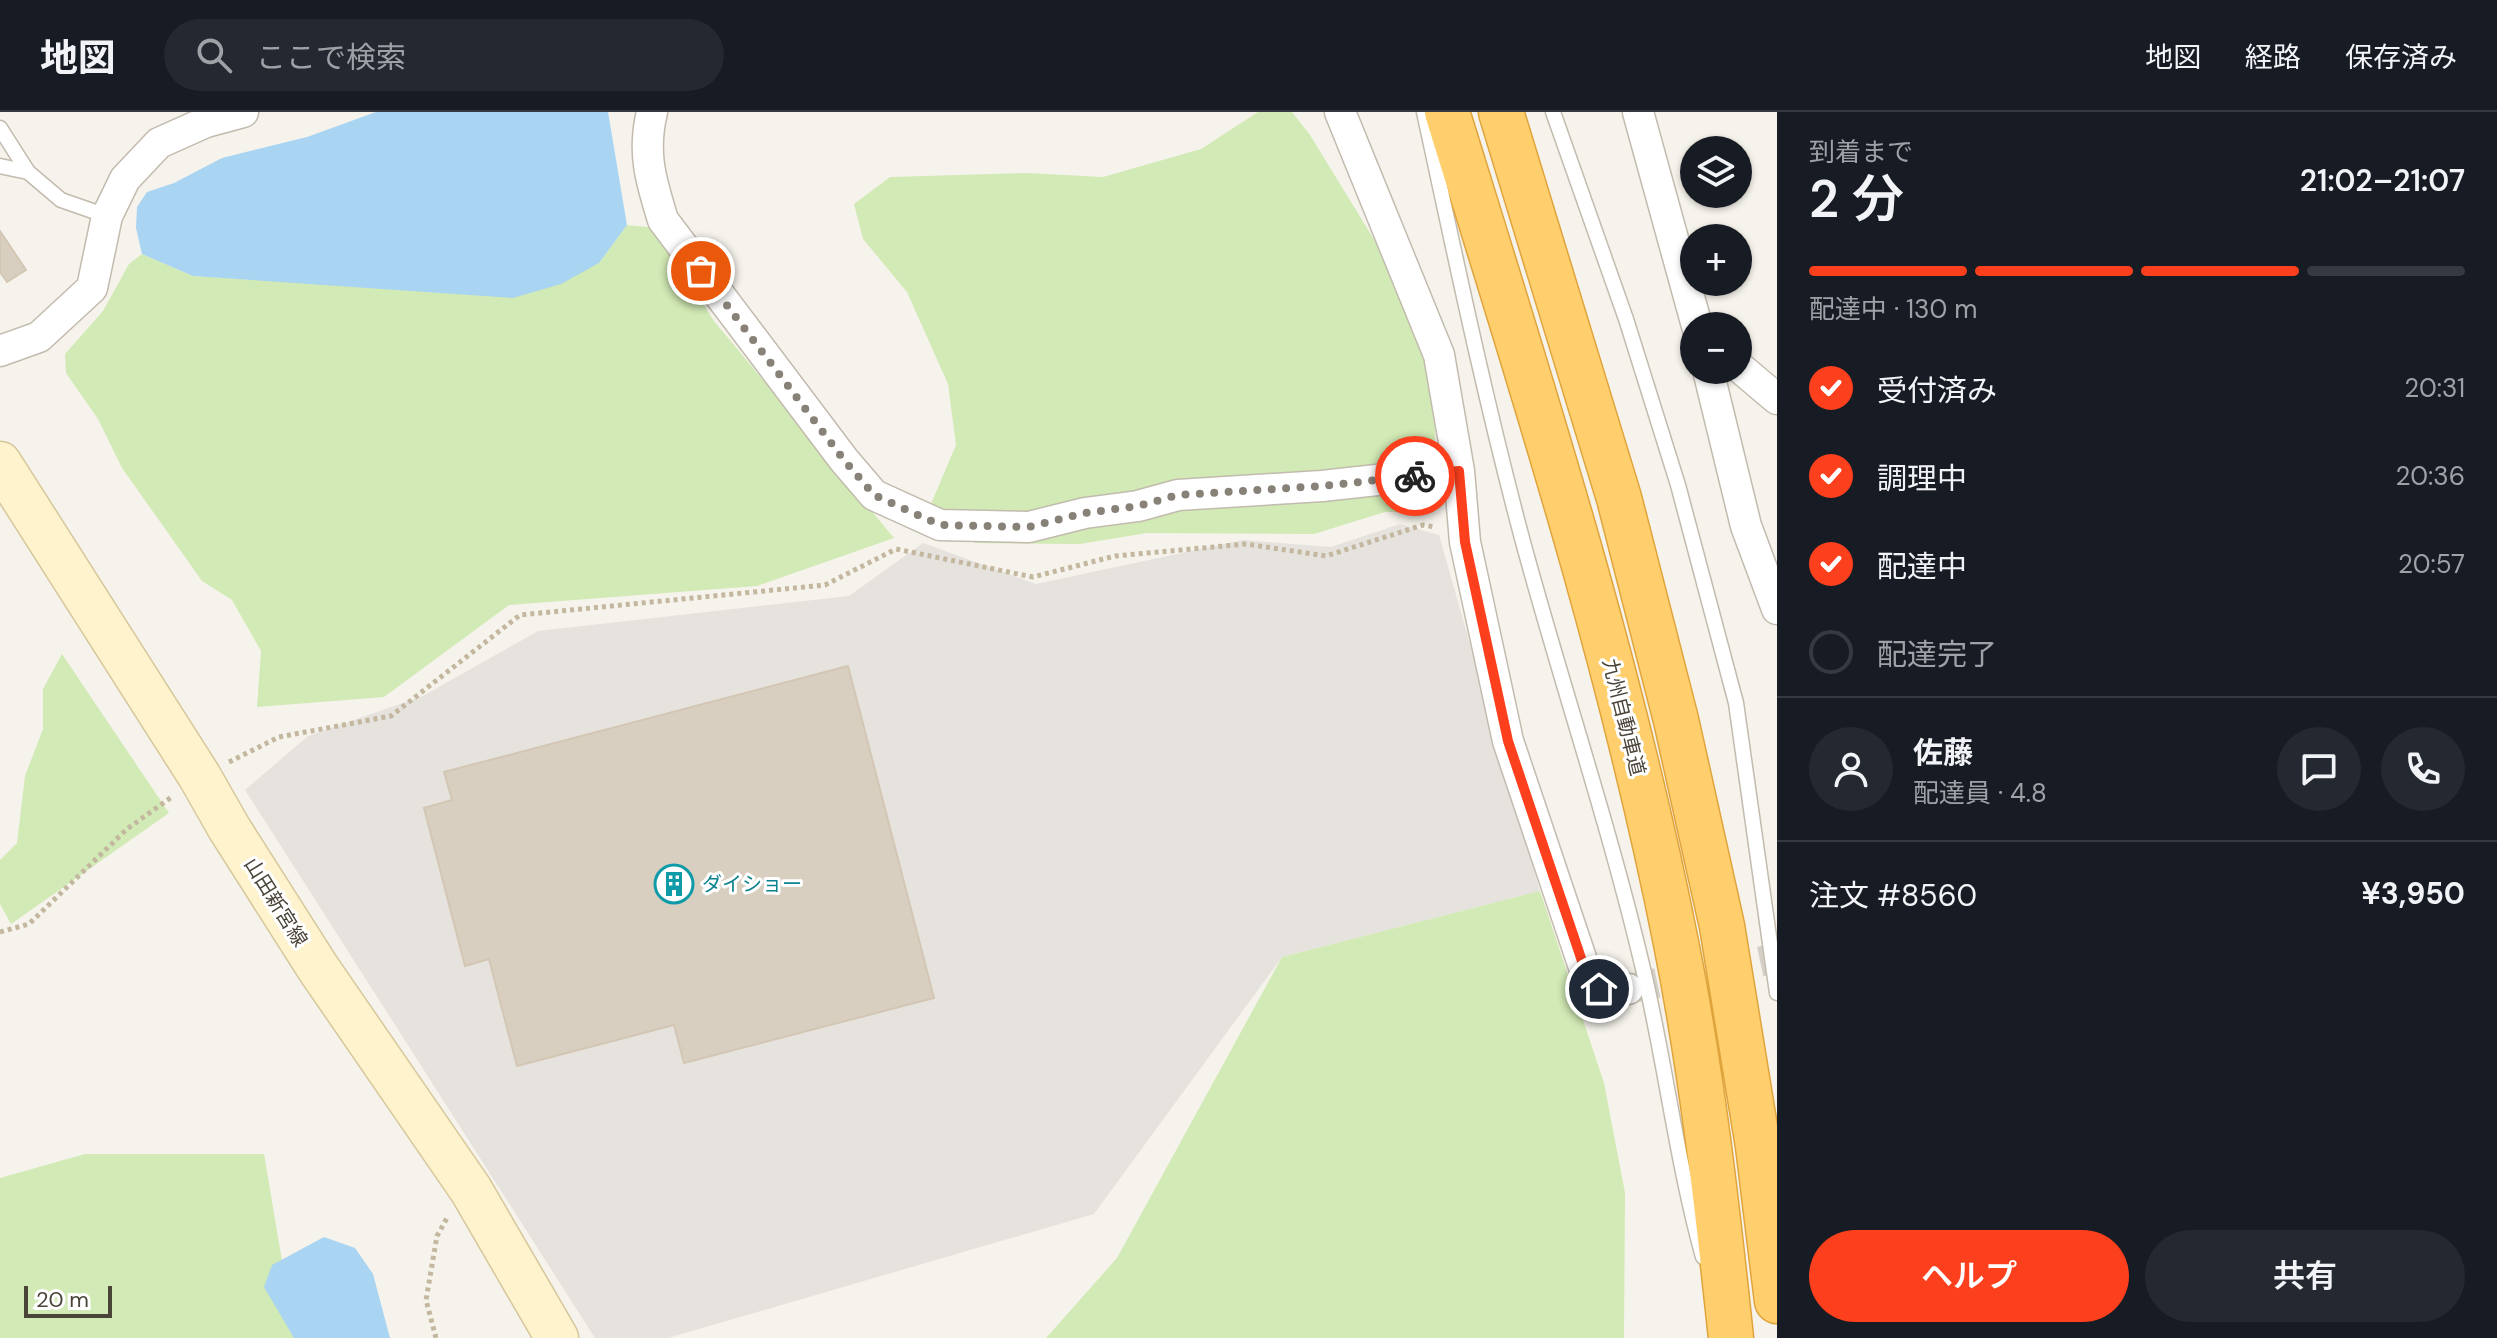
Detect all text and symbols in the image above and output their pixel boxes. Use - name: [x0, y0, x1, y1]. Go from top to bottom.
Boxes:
- search box: [164, 19, 724, 91]
- text: 地図: [40, 33, 116, 83]
- icon: search: [192, 33, 236, 77]
- text: ここで検索: [256, 38, 406, 77]
- text: 地図: [2145, 39, 2201, 76]
- text: 経路: [2245, 39, 2301, 76]
- text: 保存済み: [2345, 39, 2457, 76]
- text: 到着まで: [1809, 135, 1913, 169]
- map controls: [1680, 136, 1752, 384]
- button: layers: [1680, 136, 1752, 208]
- text: 21:02–21:07: [2300, 161, 2465, 200]
- text: 2 分: [1809, 165, 1904, 233]
- button: +: [1680, 224, 1752, 296]
- pin: [667, 237, 735, 305]
- icon: bag: [679, 249, 723, 293]
- text: 配達中 · 130 m: [1809, 292, 1977, 326]
- button: −: [1680, 312, 1752, 384]
- icon: check: [1809, 366, 1853, 410]
- text: 受付済み: [1877, 371, 1997, 410]
- text: 20:31: [2404, 371, 2465, 405]
- courier: [1375, 436, 1455, 516]
- icon: bike: [1393, 454, 1437, 498]
- icon: check: [1809, 454, 1853, 498]
- text: 調理中: [1877, 459, 1967, 498]
- text: 20:36: [2396, 459, 2465, 493]
- icon: check: [1809, 542, 1853, 586]
- text: 配達中: [1877, 547, 1967, 586]
- text: 20:57: [2398, 547, 2465, 581]
- text: 配達完了: [1877, 635, 1997, 674]
- street label: 九州自動車道: [1597, 656, 1651, 778]
- button: person: [1809, 727, 1893, 811]
- button: chat: [2277, 727, 2361, 811]
- button: phone: [2381, 727, 2465, 811]
- text: 佐藤: [1913, 733, 1973, 772]
- text: 配達員 · 4.8: [1913, 776, 2047, 810]
- street label: 山田新宮線: [238, 853, 314, 951]
- building icon: ダイショー: [653, 863, 695, 905]
- place label: ダイショー: [702, 871, 802, 897]
- text: ¥3,950: [2361, 874, 2465, 913]
- text: 注文 #8560: [1809, 876, 1977, 915]
- pin: [1565, 955, 1633, 1023]
- icon: home: [1577, 967, 1621, 1011]
- button: ヘルプ: [1809, 1230, 2129, 1322]
- button: 共有: [2145, 1230, 2465, 1322]
- scale bar: [24, 1282, 112, 1318]
- text: 20 m: [36, 1285, 89, 1314]

